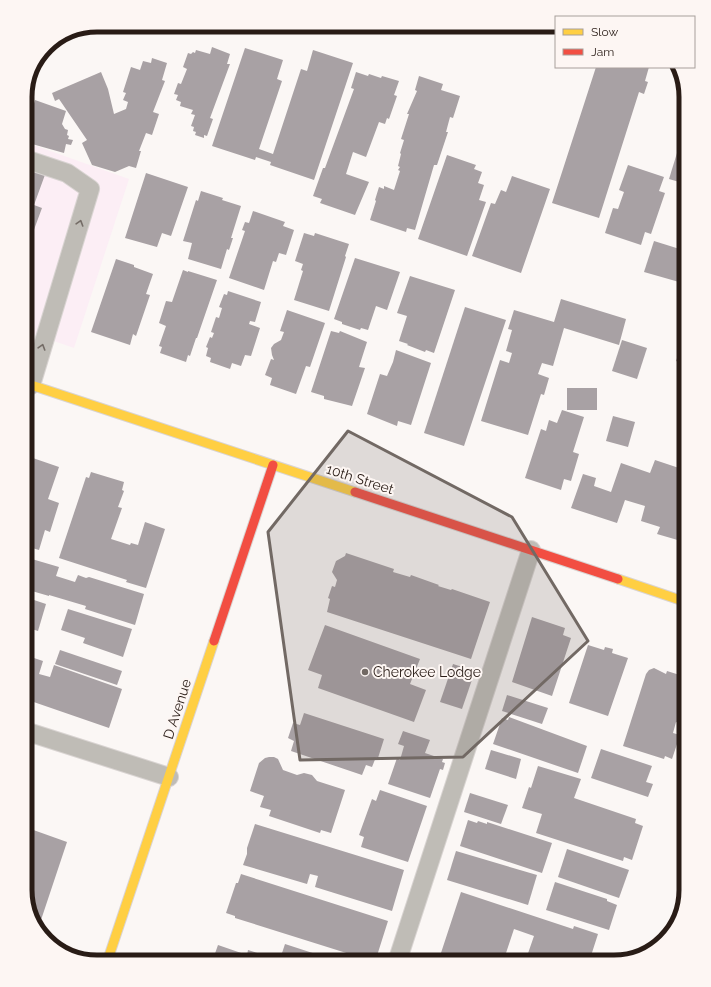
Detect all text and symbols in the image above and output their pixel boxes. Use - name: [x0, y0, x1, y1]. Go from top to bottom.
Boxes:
- legend: [555, 16, 695, 68]
- text: Slow: [591, 25, 618, 39]
- text: Jam: [591, 45, 614, 59]
- one-way arrow: [75, 219, 84, 226]
- one-way arrow: [37, 344, 46, 351]
- street label: 10th Street: [324, 461, 396, 497]
- place label: Cherokee Lodge: [373, 664, 481, 680]
- marker: Cherokee Lodge: [360, 667, 370, 677]
- street label: D Avenue: [160, 677, 194, 741]

